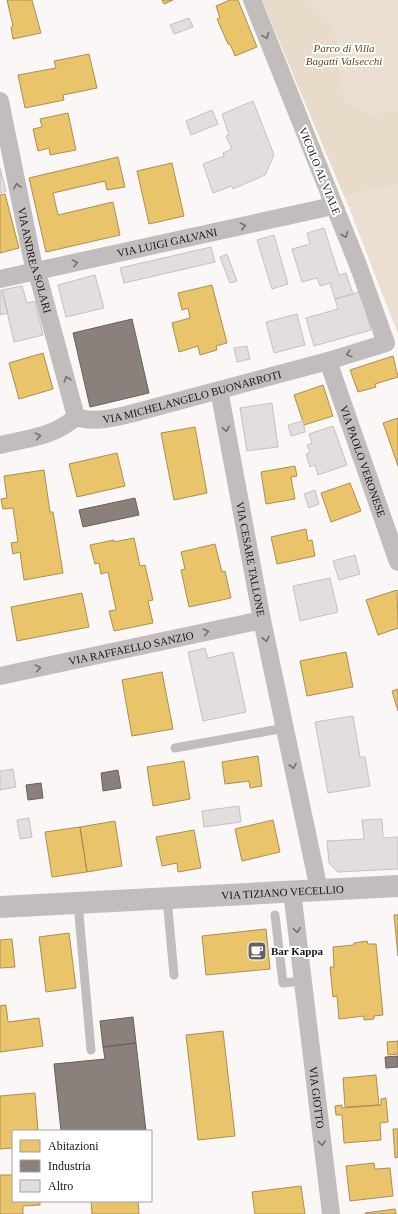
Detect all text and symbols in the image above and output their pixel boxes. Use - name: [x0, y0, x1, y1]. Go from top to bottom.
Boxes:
- one-way arrow: [262, 33, 270, 40]
- park label: Parco di Villa Bagatti Valsecchi: [306, 42, 382, 67]
- street label: VICOLO AL VIALE: [297, 125, 343, 217]
- one-way arrow: [14, 183, 22, 189]
- street label: VIA ANDREA SOLARI: [16, 206, 54, 315]
- one-way arrow: [240, 223, 246, 231]
- street label: VIA LUIGI GALVANI: [116, 226, 219, 259]
- one-way arrow: [341, 232, 349, 239]
- one-way arrow: [71, 259, 78, 267]
- one-way arrow: [345, 349, 352, 358]
- street label: VIA MICHELANGELO BUONARROTI: [102, 368, 283, 425]
- one-way arrow: [63, 376, 72, 383]
- street label: VIA PAOLO VERONESE: [338, 404, 388, 519]
- one-way arrow: [222, 426, 230, 432]
- one-way arrow: [35, 433, 41, 441]
- street label: VIA CESARE TALLONE: [234, 501, 267, 618]
- one-way arrow: [203, 628, 209, 636]
- street label: VIA RAFFAELLO SANZIO: [67, 629, 195, 667]
- one-way arrow: [261, 636, 270, 642]
- one-way arrow: [35, 664, 41, 672]
- one-way arrow: [288, 763, 296, 769]
- street label: VIA TIZIANO VECELLIO: [221, 883, 344, 901]
- one-way arrow: [292, 927, 301, 933]
- cafe icon: Bar Kappa: [246, 940, 268, 962]
- place label: Bar Kappa: [271, 945, 324, 957]
- street label: VIA GIOTTO: [307, 1066, 327, 1129]
- legend: [12, 1130, 152, 1202]
- text: Abitazioni: [48, 1139, 99, 1153]
- one-way arrow: [317, 1140, 326, 1146]
- text: Industria: [48, 1159, 91, 1173]
- text: Altro: [48, 1179, 73, 1193]

